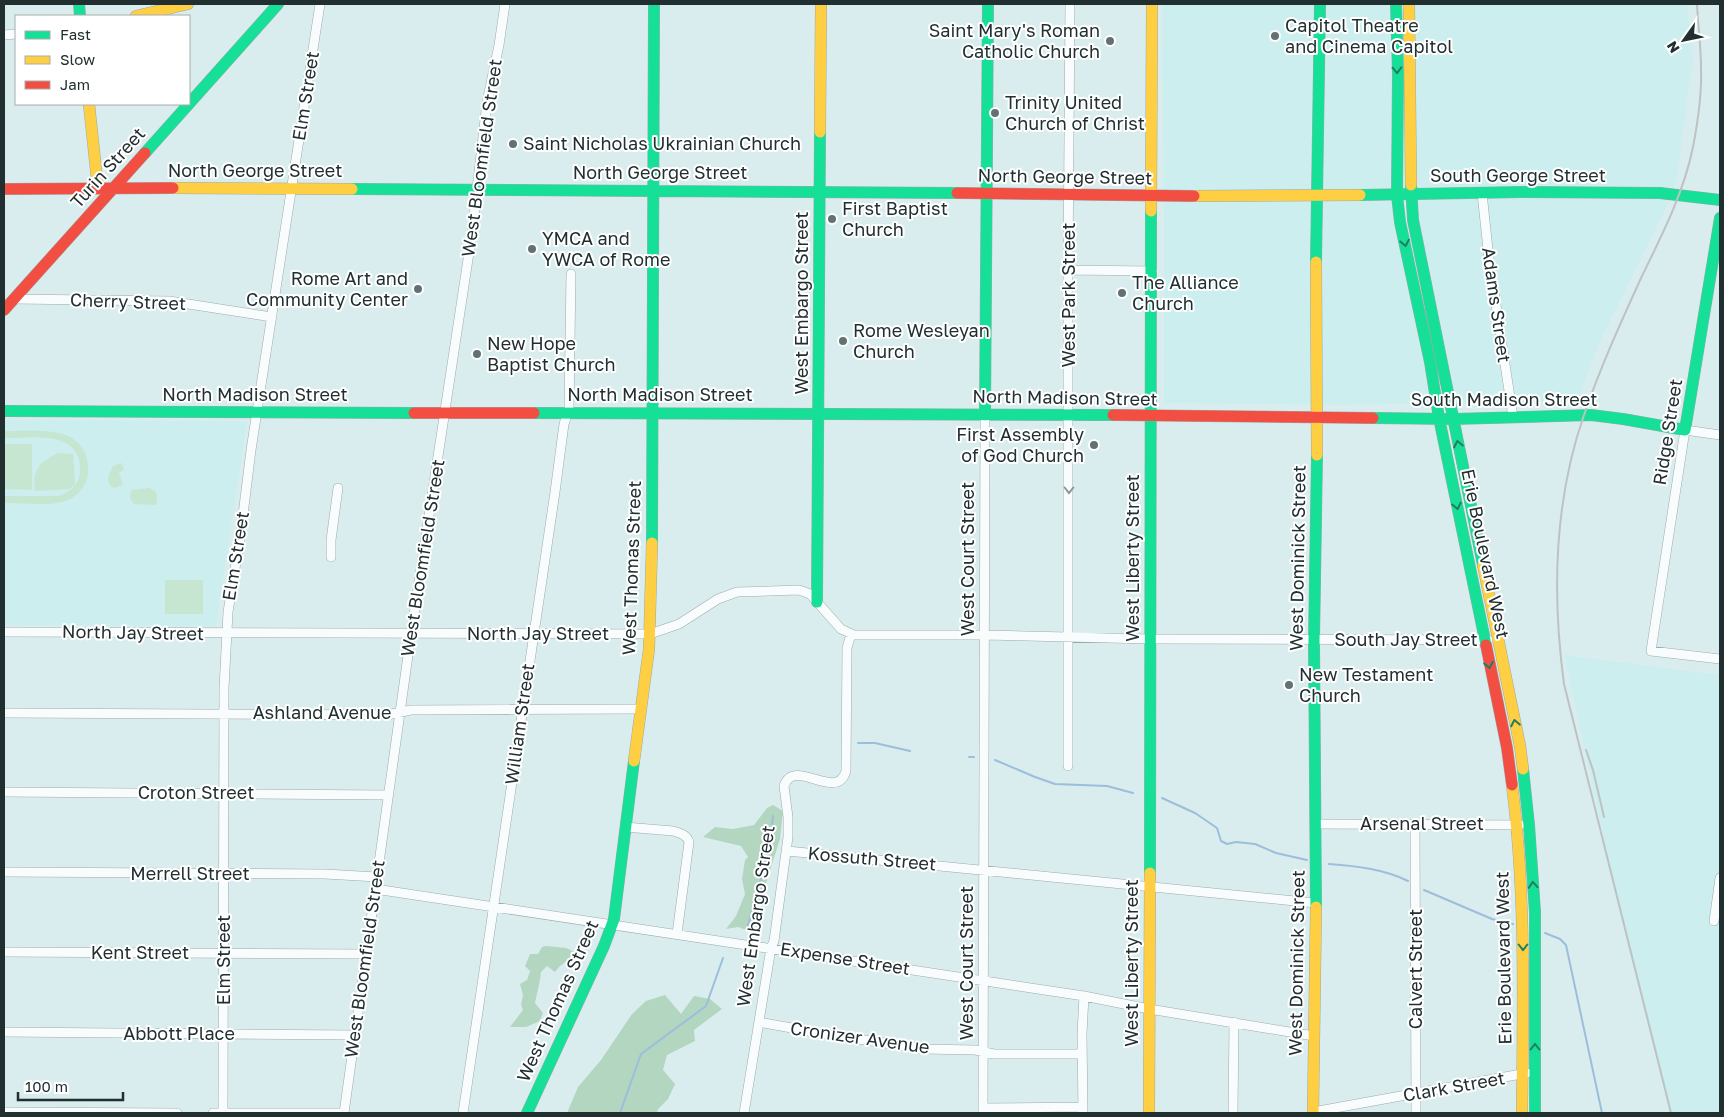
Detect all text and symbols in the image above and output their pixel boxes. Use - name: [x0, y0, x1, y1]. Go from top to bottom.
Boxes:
- place label: Capitol Theatre and Cinema Capitol: [1285, 14, 1453, 57]
- legend: [15, 15, 190, 105]
- north arrow: [1659, 15, 1709, 65]
- place label: Saint Mary's Roman Catholic Church: [929, 19, 1100, 62]
- text: Fast: [60, 25, 91, 43]
- marker: Capitol Theatre and Cinema Capitol: [1269, 30, 1281, 42]
- marker: Saint Mary's Roman Catholic Church: [1104, 35, 1116, 47]
- text: N: [1663, 38, 1683, 56]
- street label: Elm Street: [287, 49, 323, 142]
- text: Slow: [60, 50, 95, 68]
- street label: West Bloomfield Street: [456, 57, 506, 258]
- one-way arrow: [1392, 66, 1403, 74]
- text: Jam: [60, 75, 90, 93]
- place label: Trinity United Church of Christ: [1005, 91, 1145, 134]
- marker: Trinity United Church of Christ: [989, 107, 1001, 119]
- street label: Turin Street: [65, 122, 149, 212]
- place label: Saint Nicholas Ukrainian Church: [523, 132, 801, 154]
- marker: Saint Nicholas Ukrainian Church: [507, 138, 519, 150]
- street label: North George Street: [168, 159, 342, 181]
- street label: North George Street: [573, 161, 747, 183]
- street label: North George Street: [977, 163, 1153, 189]
- street label: South George Street: [1430, 164, 1606, 186]
- place label: First Baptist Church: [842, 197, 948, 240]
- street label: West Embargo Street: [790, 212, 812, 394]
- marker: First Baptist Church: [826, 213, 838, 225]
- street label: West Park Street: [1057, 223, 1079, 368]
- place label: YMCA and YWCA of Rome: [542, 227, 670, 270]
- one-way arrow: [1399, 239, 1410, 248]
- marker: YMCA and YWCA of Rome: [526, 243, 538, 255]
- street label: Adams Street: [1478, 246, 1516, 364]
- place label: Rome Art and Community Center: [246, 267, 408, 310]
- place label: The Alliance Church: [1132, 271, 1239, 314]
- marker: Rome Art and Community Center: [412, 283, 424, 295]
- marker: The Alliance Church: [1116, 287, 1128, 299]
- street label: Cherry Street: [70, 288, 186, 314]
- place label: Rome Wesleyan Church: [853, 319, 990, 362]
- place label: New Hope Baptist Church: [487, 332, 615, 375]
- marker: Rome Wesleyan Church: [837, 335, 849, 347]
- marker: New Hope Baptist Church: [471, 348, 483, 360]
- street label: Ridge Street: [1648, 377, 1686, 487]
- street label: North Madison Street: [162, 383, 348, 405]
- street label: North Madison Street: [567, 383, 753, 405]
- street label: North Madison Street: [972, 384, 1158, 410]
- street label: South Madison Street: [1411, 388, 1597, 410]
- place label: First Assembly of God Church: [956, 423, 1084, 466]
- marker: First Assembly of God Church: [1088, 439, 1100, 451]
- one-way arrow: [1453, 440, 1464, 448]
- street label: West Bloomfield Street: [396, 458, 448, 658]
- street label: West Dominick Street: [1284, 465, 1310, 651]
- street label: Erie Boulevard West: [1457, 467, 1515, 641]
- street label: West Liberty Street: [1121, 474, 1143, 642]
- street label: West Thomas Street: [617, 480, 645, 656]
- street label: West Court Street: [956, 482, 978, 636]
- one-way arrow: [1064, 486, 1074, 494]
- one-way arrow: [1451, 501, 1462, 510]
- street label: Elm Street: [217, 509, 253, 602]
- street label: North Jay Street: [62, 620, 204, 644]
- street label: North Jay Street: [467, 622, 609, 644]
- street label: South Jay Street: [1334, 628, 1478, 650]
- one-way arrow: [1484, 660, 1494, 669]
- street label: William Street: [500, 662, 538, 786]
- place label: New Testament Church: [1299, 663, 1433, 706]
- marker: New Testament Church: [1283, 679, 1295, 691]
- street label: Ashland Avenue: [253, 701, 391, 723]
- one-way arrow: [1511, 719, 1521, 728]
- street label: Croton Street: [138, 781, 254, 803]
- street label: Arsenal Street: [1360, 812, 1484, 834]
- street label: West Embargo Street: [731, 824, 779, 1008]
- street label: Kossuth Street: [807, 841, 937, 875]
- street label: West Bloomfield Street: [339, 858, 389, 1059]
- street label: Merrell Street: [130, 862, 250, 884]
- street label: West Dominick Street: [1283, 870, 1309, 1056]
- street label: Erie Boulevard West: [1490, 871, 1516, 1045]
- street label: West Liberty Street: [1120, 879, 1142, 1047]
- one-way arrow: [1528, 880, 1539, 888]
- street label: West Court Street: [955, 886, 977, 1040]
- street label: Calvert Street: [1404, 909, 1426, 1029]
- street label: Elm Street: [212, 915, 234, 1005]
- street label: West Thomas Street: [512, 916, 603, 1085]
- street label: Expense Street: [779, 937, 912, 979]
- street label: Kent Street: [91, 941, 189, 963]
- one-way arrow: [1517, 943, 1528, 951]
- street label: Cronizer Avenue: [789, 1016, 931, 1058]
- street label: Abbott Place: [123, 1022, 235, 1044]
- one-way arrow: [1530, 1043, 1540, 1050]
- street label: Clark Street: [1401, 1066, 1507, 1106]
- scale bar: [18, 1070, 122, 1102]
- text: 100 m: [25, 1077, 68, 1095]

